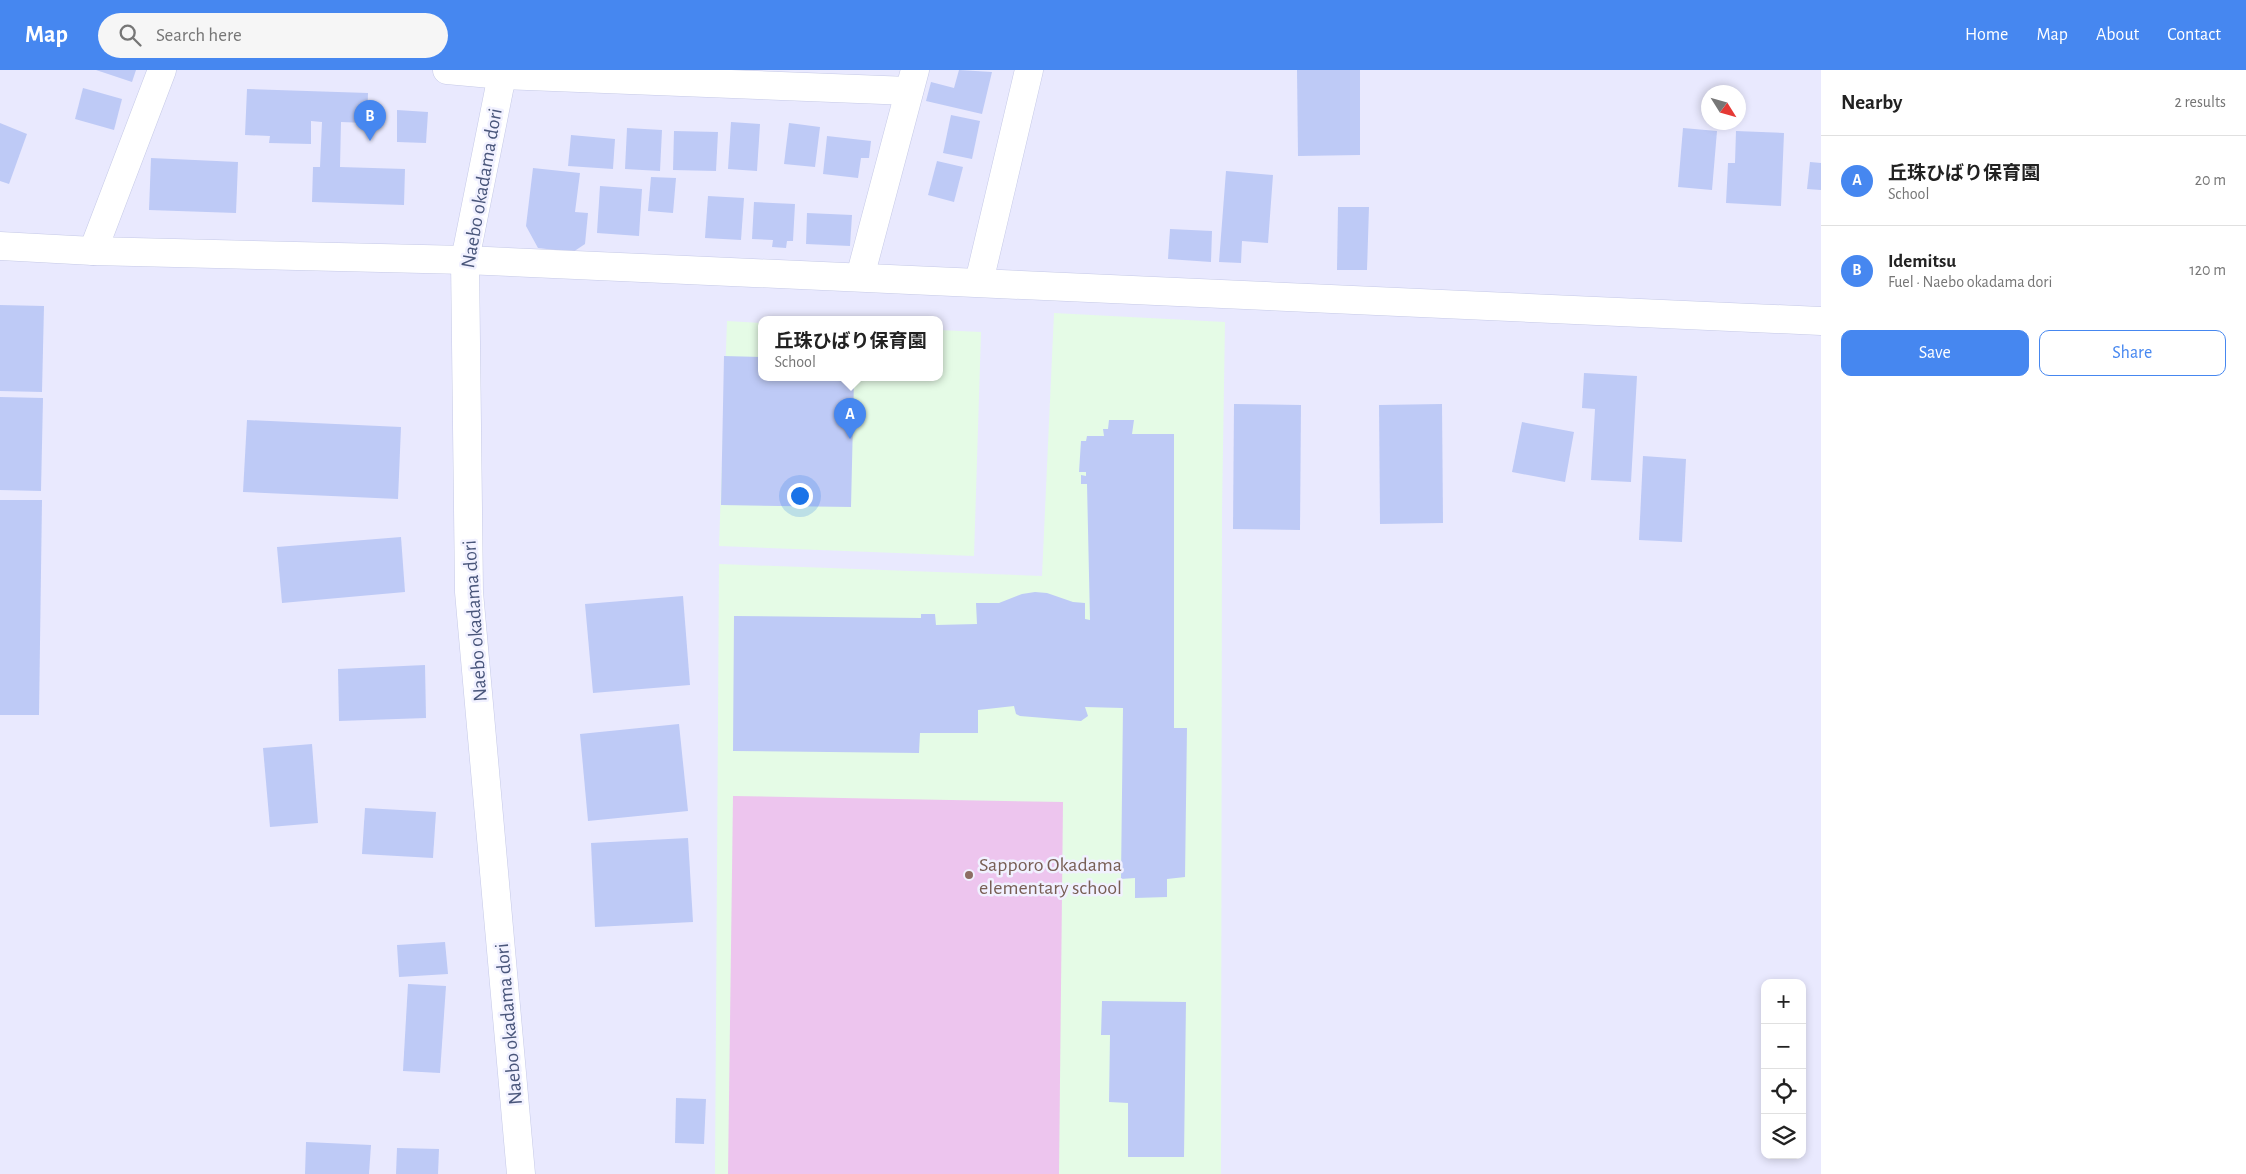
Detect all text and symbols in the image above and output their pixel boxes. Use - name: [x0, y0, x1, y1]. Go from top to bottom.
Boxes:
- search box: [98, 13, 448, 58]
- icon: search: [116, 21, 144, 49]
- text: Map: [25, 23, 68, 47]
- text: Search here: [156, 26, 242, 45]
- text: Home: [1965, 26, 2008, 44]
- text: Map: [2036, 26, 2068, 44]
- text: About: [2096, 26, 2139, 44]
- text: Contact: [2167, 26, 2221, 44]
- north arrow: [1701, 85, 1746, 130]
- text: Nearby: [1841, 92, 1902, 113]
- text: 2 results: [2174, 94, 2226, 110]
- pin: B: [354, 100, 386, 141]
- street label: Naebo okadama dori: [458, 107, 506, 270]
- text: 丘珠ひばり保育園: [1888, 164, 2040, 183]
- text: A: [1852, 172, 1862, 188]
- text: 20 m: [2195, 172, 2226, 188]
- text: School: [1888, 186, 1929, 202]
- text: Idemitsu: [1888, 252, 1956, 271]
- text: B: [1852, 262, 1862, 278]
- text: 120 m: [2189, 262, 2226, 278]
- text: Fuel · Naebo okadama dori: [1888, 274, 2052, 290]
- popup: [758, 316, 943, 381]
- button: Save: [1841, 330, 2029, 376]
- button: Share: [2039, 330, 2226, 376]
- text: 丘珠ひばり保育園: [774, 332, 927, 351]
- text: School: [774, 354, 816, 370]
- pin: A: [834, 398, 866, 439]
- your location: [787, 483, 813, 509]
- street label: Naebo okadama dori: [459, 539, 491, 702]
- place label: Sapporo Okadama elementary school: [979, 855, 1122, 898]
- marker: Sapporo Okadama elementary school: [963, 869, 975, 881]
- street label: Naebo okadama dori: [492, 942, 526, 1106]
- map controls: [1761, 979, 1806, 1159]
- button: +: [1761, 979, 1806, 1024]
- button: −: [1761, 1024, 1806, 1069]
- button: locate: [1761, 1069, 1806, 1114]
- button: layers: [1761, 1114, 1806, 1159]

